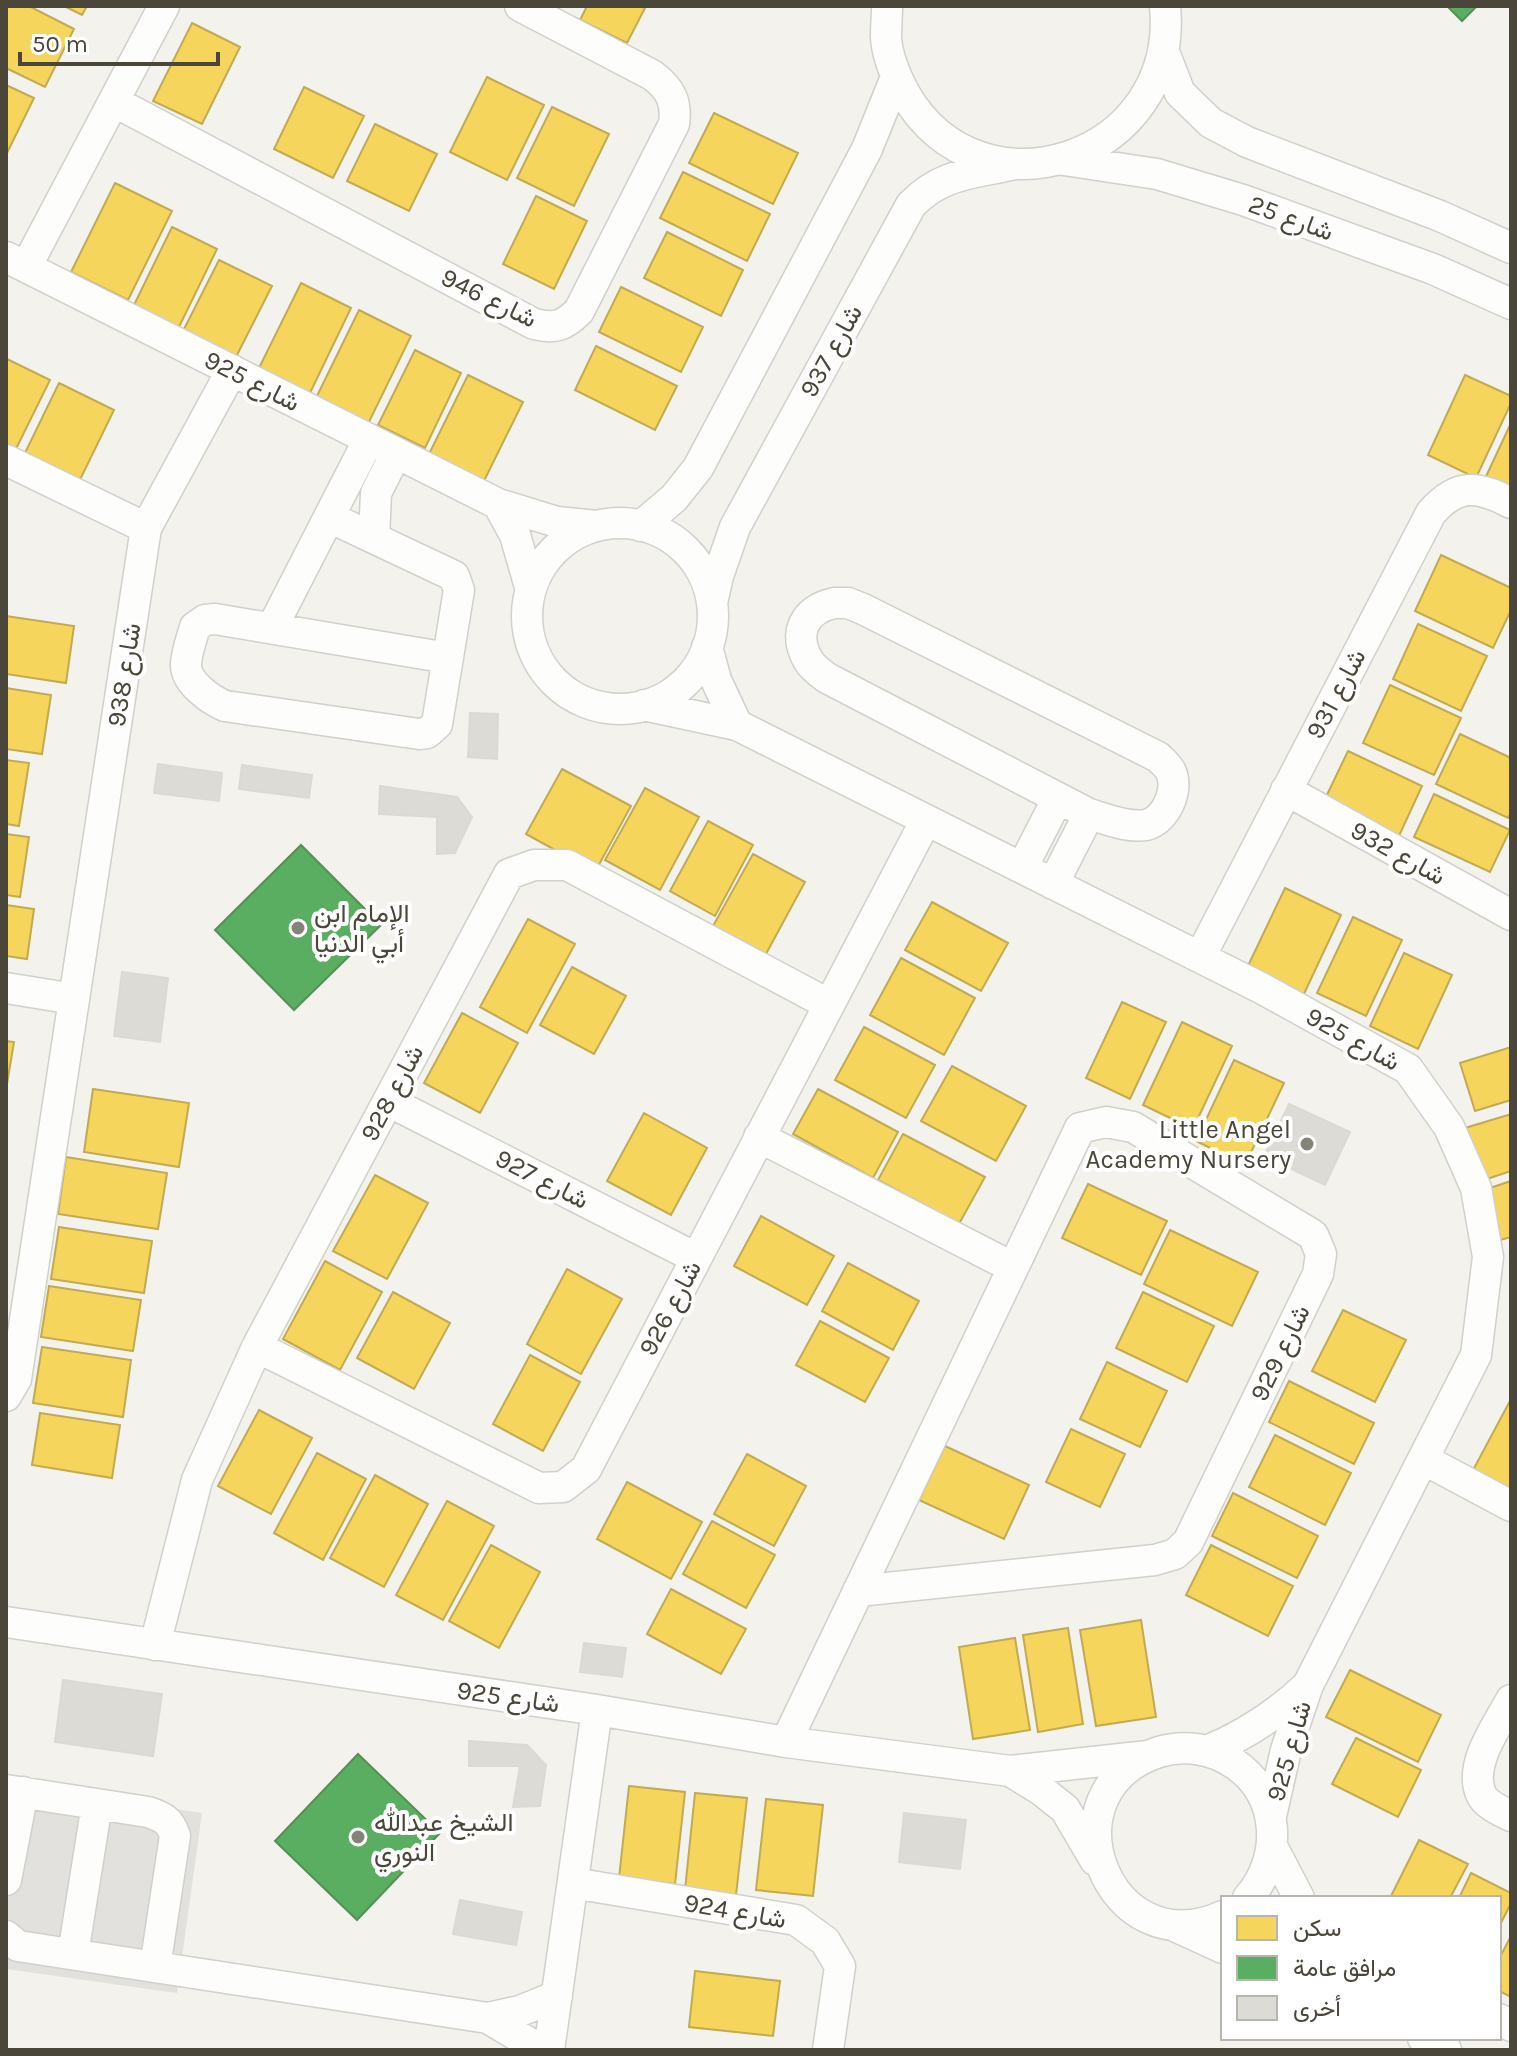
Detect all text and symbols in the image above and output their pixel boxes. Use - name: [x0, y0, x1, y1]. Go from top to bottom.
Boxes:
- scale bar: [20, 16, 218, 66]
- text: 50 m: [32, 30, 88, 58]
- street label: شارع 25: [1244, 188, 1338, 250]
- street label: شارع 946: [435, 261, 542, 336]
- street label: شارع 937: [793, 299, 871, 404]
- street label: شارع 925: [198, 344, 305, 420]
- street label: شارع 938: [100, 621, 149, 730]
- street label: شارع 931: [1299, 644, 1374, 745]
- street label: شارع 932: [1344, 814, 1451, 894]
- place label: الإمام ابن أبي الدنيا: [314, 898, 410, 964]
- marker: الإمام ابن أبي الدنيا: [289, 919, 307, 937]
- street label: شارع 925: [1299, 1000, 1406, 1079]
- street label: شارع 928: [354, 1040, 432, 1147]
- place label: Little Angel Academy Nursery: [1086, 1114, 1291, 1175]
- marker: Little Angel Academy Nursery: [1298, 1135, 1316, 1153]
- street label: شارع 927: [489, 1142, 594, 1217]
- street label: شارع 926: [632, 1255, 710, 1362]
- street label: شارع 929: [1243, 1300, 1318, 1407]
- street label: شارع 925: [454, 1674, 561, 1722]
- street label: شارع 925: [1260, 1697, 1320, 1805]
- place label: الشيخ عبدالله النوري: [374, 1807, 514, 1873]
- marker: الشيخ عبدالله النوري: [349, 1828, 367, 1846]
- street label: شارع 924: [681, 1887, 788, 1937]
- legend: [1221, 1896, 1501, 2040]
- text: سكن: [1293, 1914, 1342, 1942]
- text: مرافق عامة: [1293, 1954, 1396, 1983]
- text: أخرى: [1293, 1994, 1341, 2023]

